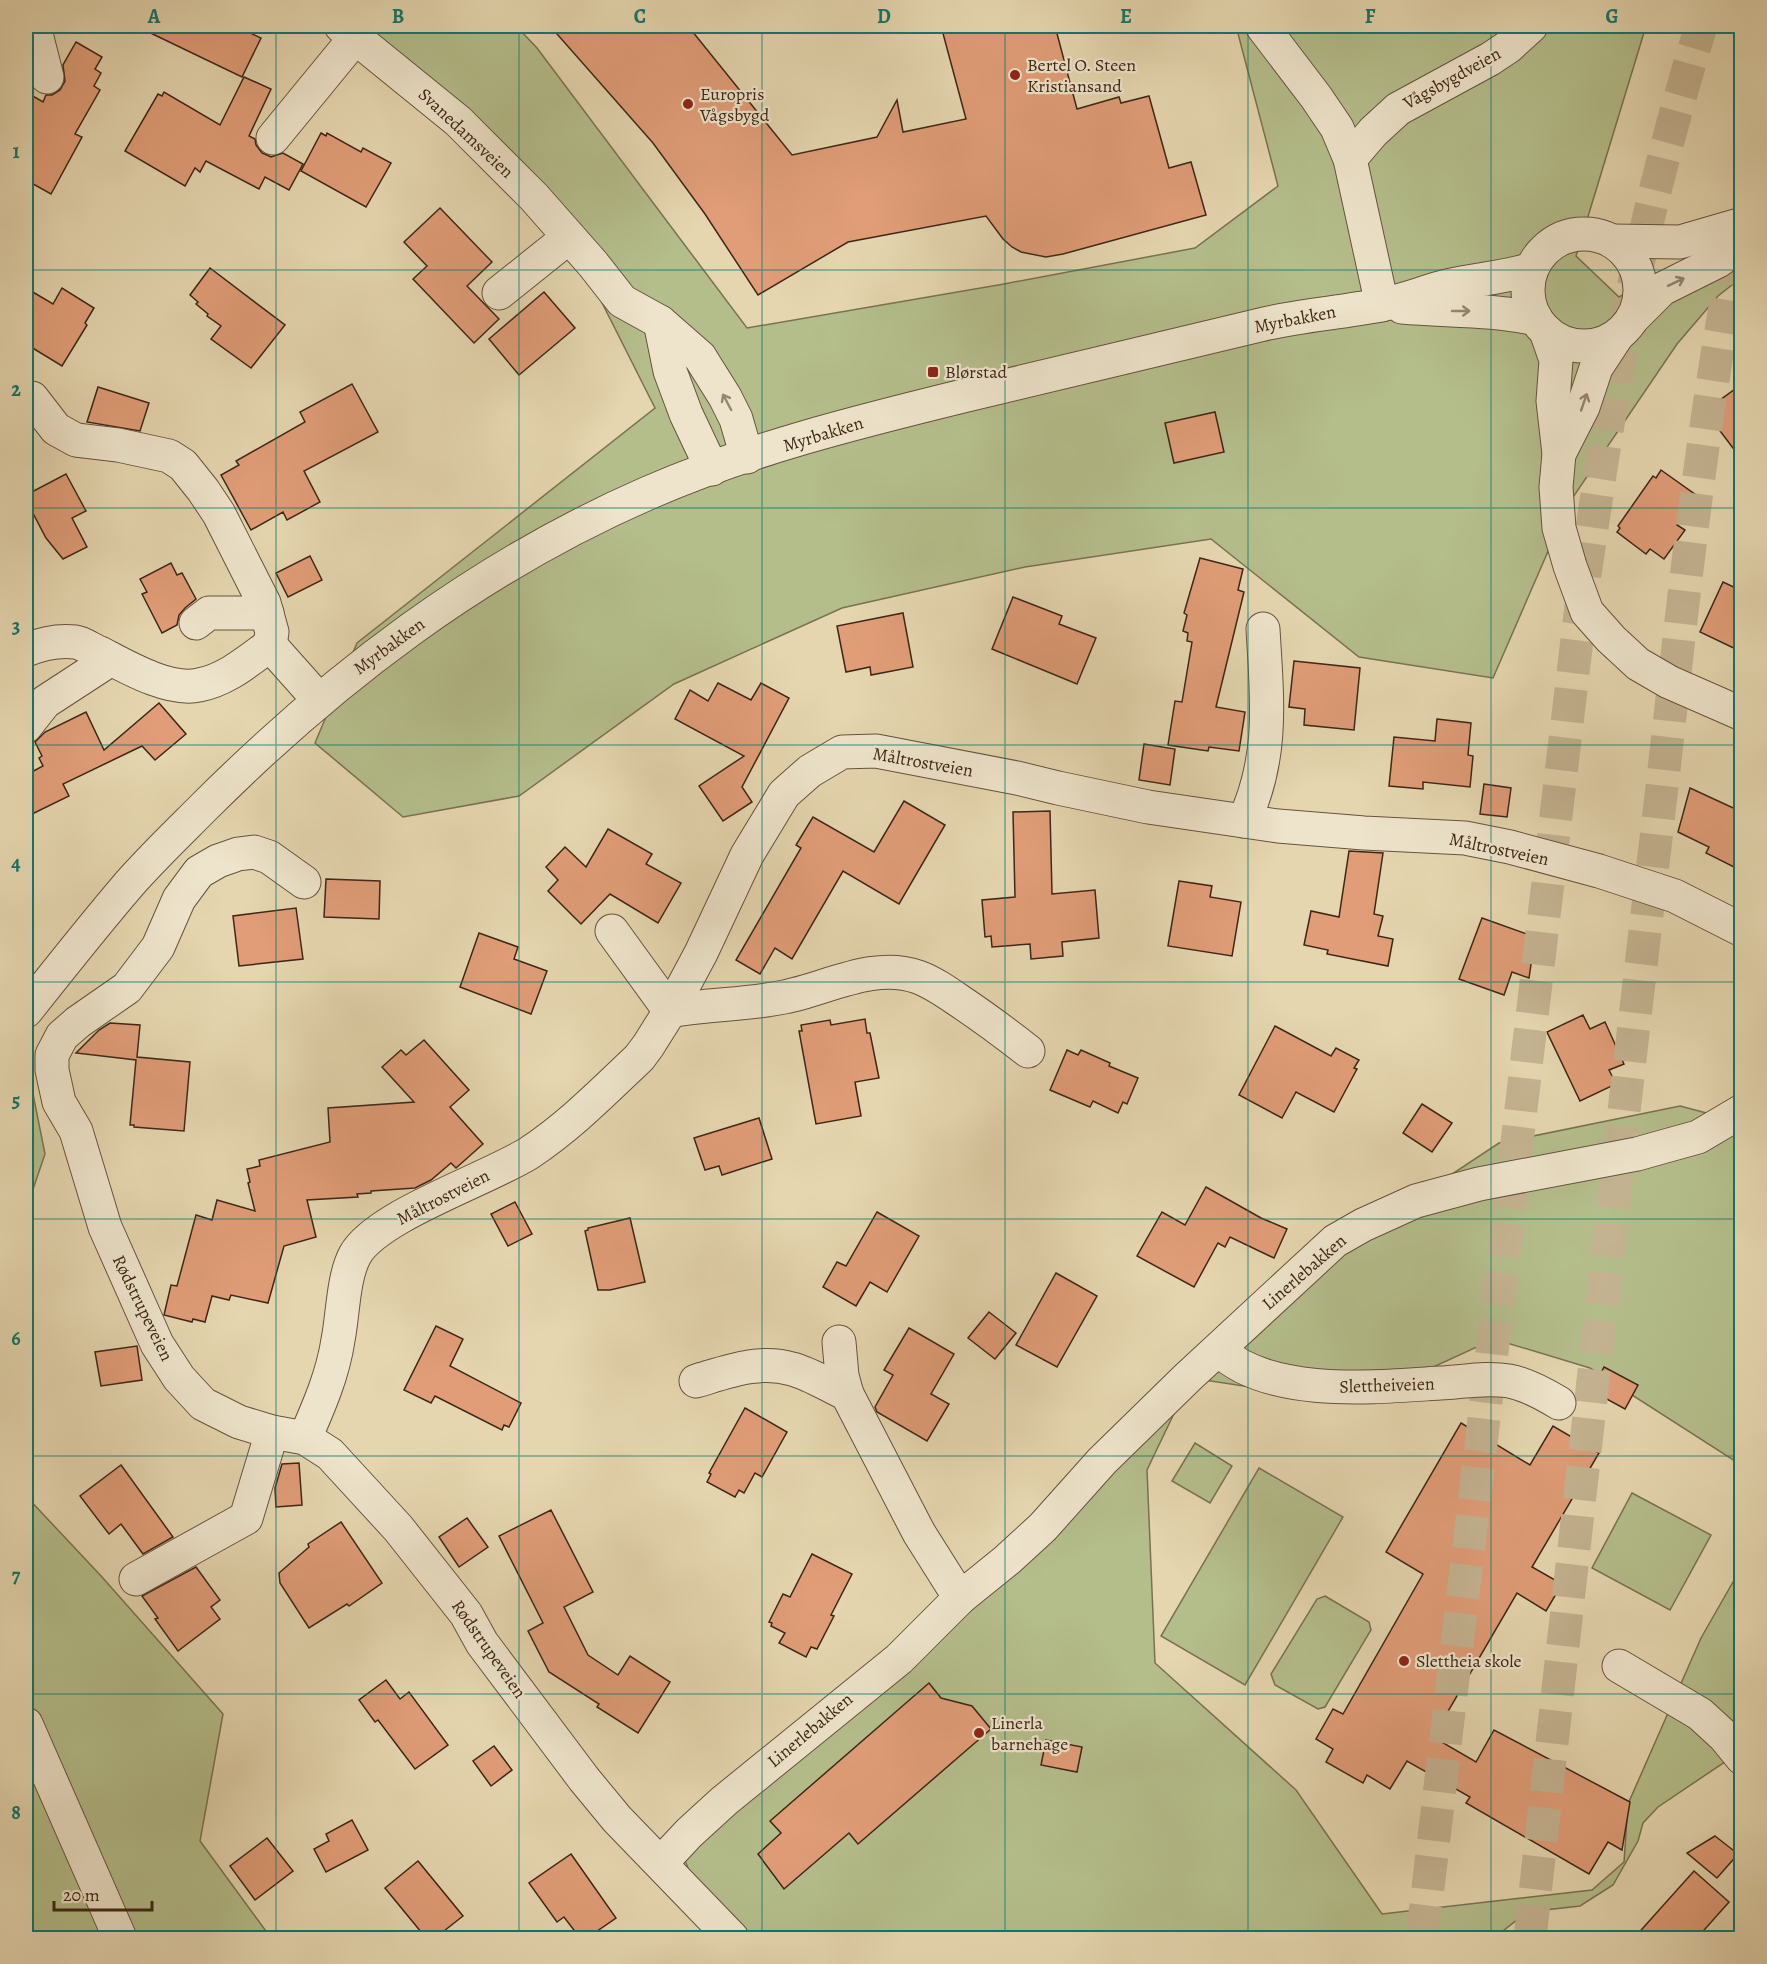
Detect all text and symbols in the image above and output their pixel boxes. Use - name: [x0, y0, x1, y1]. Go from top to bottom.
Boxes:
- text: A: [147, 3, 161, 30]
- text: B: [392, 3, 404, 30]
- text: C: [634, 3, 646, 30]
- text: D: [877, 3, 891, 30]
- text: E: [1120, 3, 1132, 30]
- text: F: [1365, 3, 1376, 30]
- text: G: [1605, 3, 1619, 30]
- street label: Vågsbygdveien: [1398, 41, 1505, 115]
- place label: Bertel O. Steen Kristiansand: [1027, 53, 1136, 98]
- marker: Bertel O. Steen Kristiansand: [1008, 68, 1022, 82]
- place label: Europris Vågsbygd: [699, 82, 770, 127]
- street label: Svanedamsveien: [413, 83, 519, 184]
- marker: Europris Vågsbygd: [681, 97, 695, 111]
- text: 1: [12, 138, 20, 165]
- one-way arrow: [1667, 275, 1685, 287]
- street label: Myrbakken: [1252, 299, 1338, 339]
- one-way arrow: [1451, 305, 1471, 317]
- place label: Blørstad: [945, 360, 1008, 384]
- marker: Blørstad: [926, 365, 940, 379]
- text: 2: [11, 376, 21, 403]
- one-way arrow: [1580, 393, 1591, 412]
- one-way arrow: [721, 394, 733, 411]
- street label: Myrbakken: [780, 410, 866, 458]
- street label: Myrbakken: [348, 612, 430, 680]
- text: 3: [12, 613, 20, 640]
- street label: Måltrostveien: [871, 741, 975, 783]
- street label: Måltrostveien: [1447, 827, 1551, 871]
- text: 4: [11, 850, 21, 877]
- text: 5: [12, 1087, 20, 1114]
- street label: Måltrostveien: [392, 1163, 494, 1231]
- street label: Linerlebakken: [1257, 1229, 1351, 1315]
- street label: Rødstrupeveien: [107, 1251, 179, 1365]
- text: 6: [11, 1325, 21, 1352]
- street label: Slettheiveien: [1339, 1371, 1435, 1399]
- text: 7: [12, 1562, 21, 1589]
- street label: Rødstrupeveien: [446, 1595, 532, 1703]
- place label: Slettheia skole: [1416, 1649, 1522, 1673]
- marker: Slettheia skole: [1397, 1654, 1411, 1668]
- street label: Linerlebakken: [762, 1687, 858, 1773]
- place label: Linerla barnehage: [991, 1711, 1068, 1756]
- marker: Linerla barnehage: [972, 1726, 986, 1740]
- text: 8: [11, 1799, 21, 1826]
- scale bar: [54, 1874, 152, 1912]
- text: 20 m: [63, 1883, 100, 1907]

